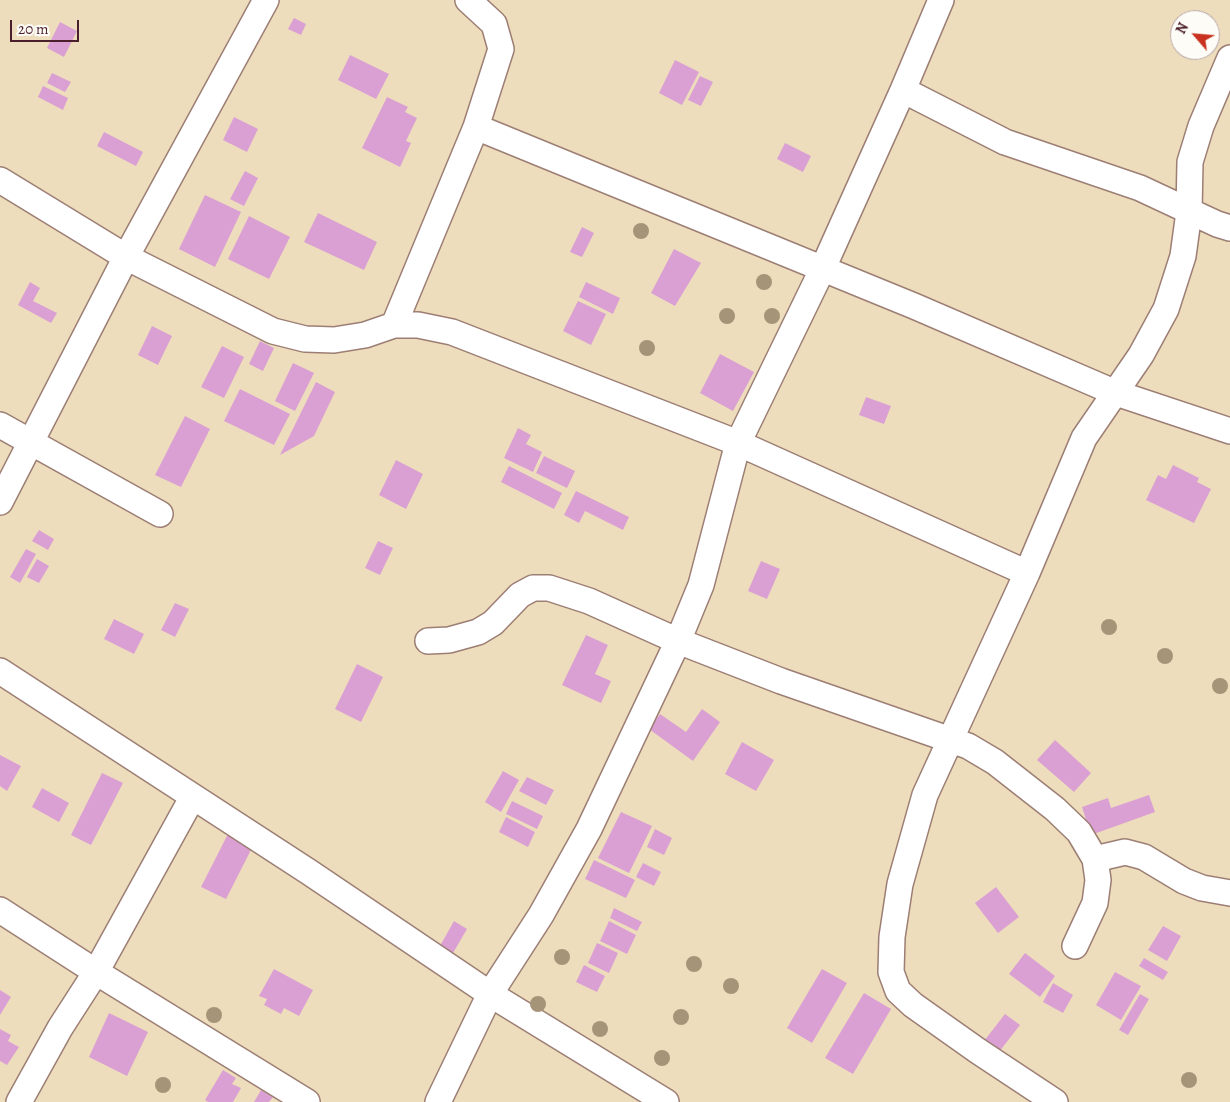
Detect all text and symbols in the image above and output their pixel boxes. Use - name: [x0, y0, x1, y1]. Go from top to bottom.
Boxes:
- scale bar: [12, 10, 81, 42]
- north arrow: [1170, 10, 1220, 60]
- text: 20 m: [18, 19, 49, 39]
- text: N: [1171, 20, 1193, 37]

